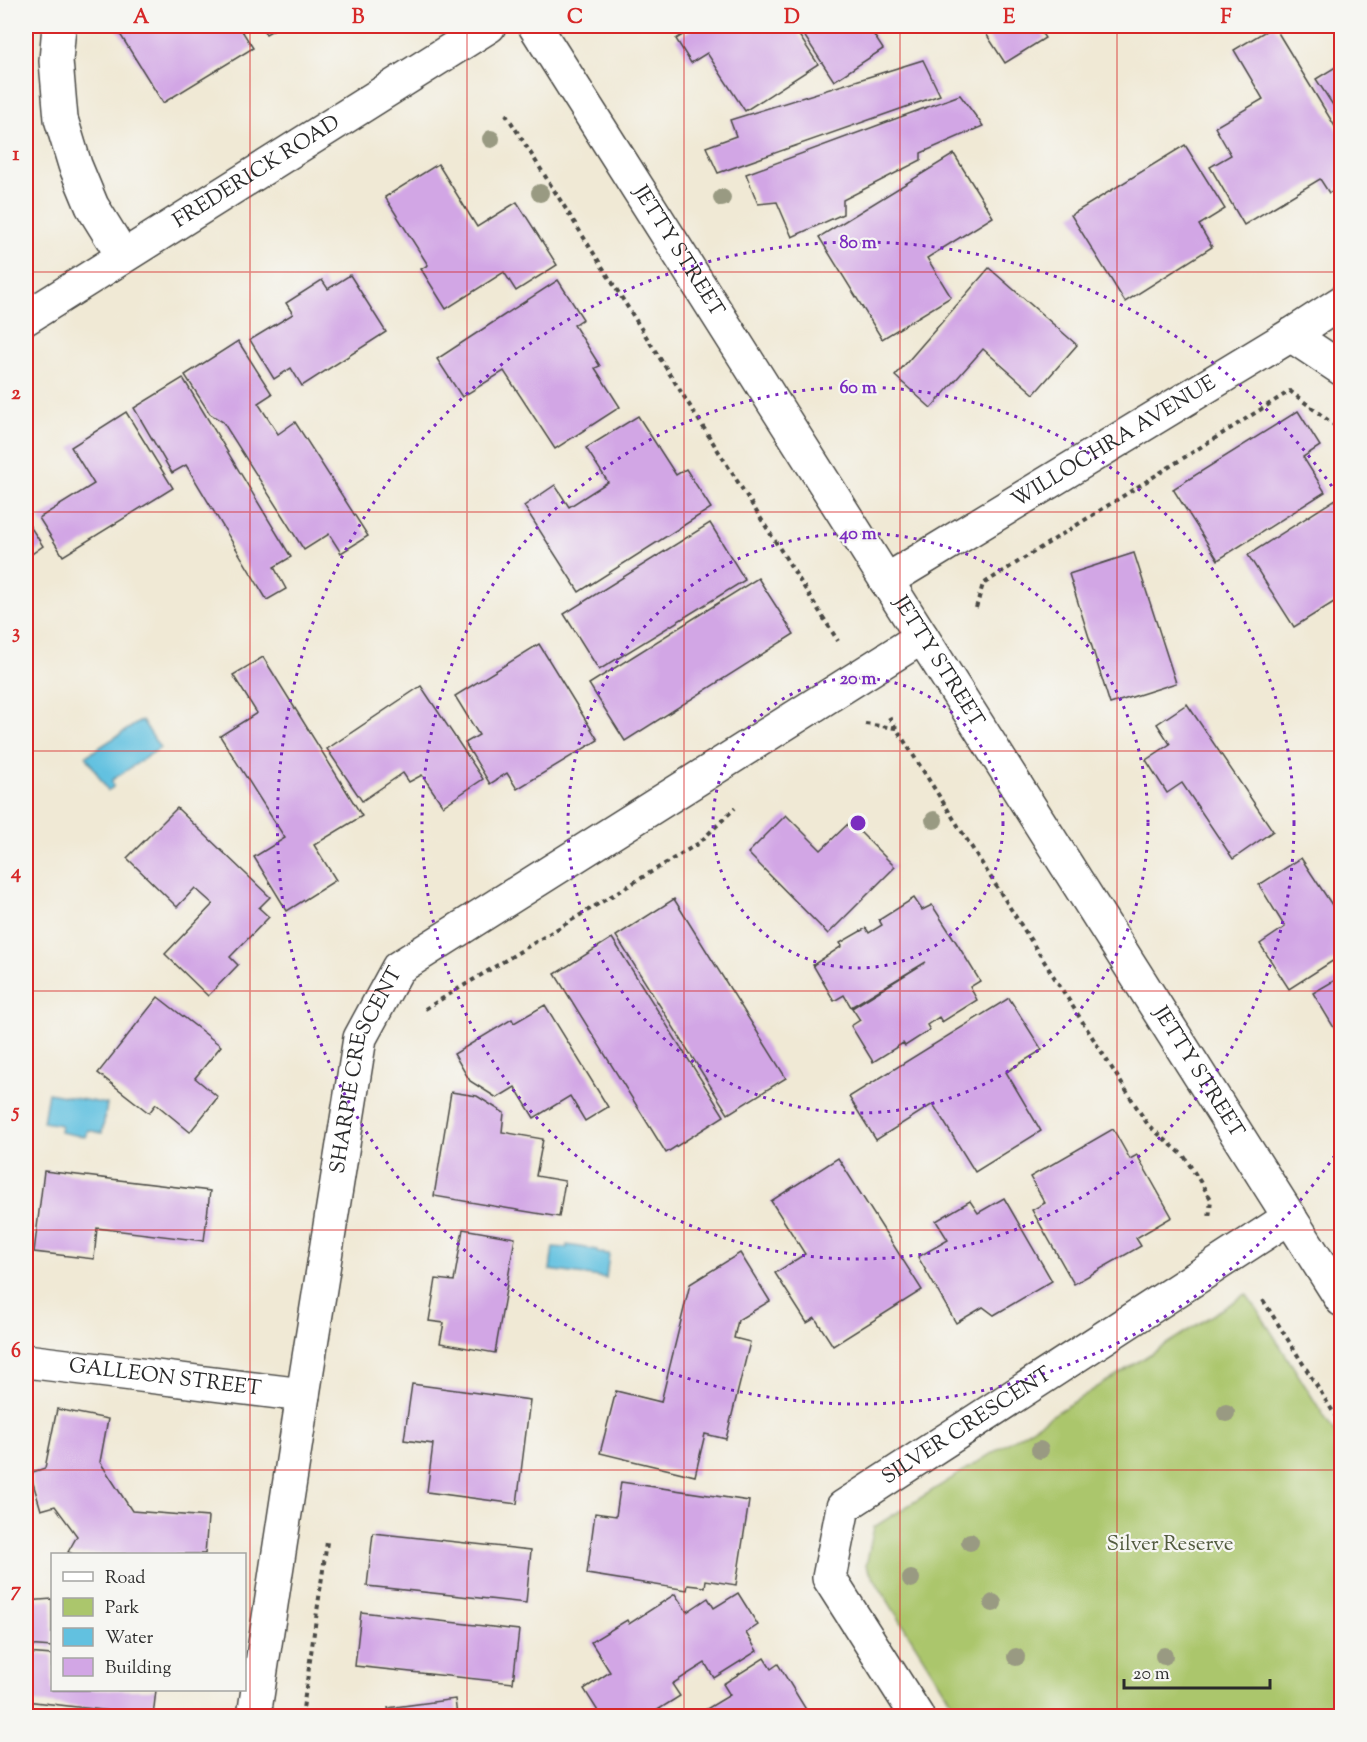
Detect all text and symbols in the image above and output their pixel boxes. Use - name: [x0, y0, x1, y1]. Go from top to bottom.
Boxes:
- text: A: [133, 4, 150, 33]
- text: B: [352, 4, 365, 33]
- text: C: [567, 4, 583, 33]
- text: D: [784, 4, 800, 33]
- text: E: [1003, 4, 1016, 33]
- text: F: [1220, 4, 1232, 33]
- street label: FREDERICK ROAD: [168, 108, 346, 236]
- text: 1: [13, 141, 20, 170]
- street label: JETTY STREET: [624, 179, 731, 323]
- text: 80 m: [839, 231, 877, 257]
- street label: WILLOCHRA AVENUE: [1006, 369, 1222, 516]
- text: 60 m: [839, 376, 877, 402]
- text: 2: [11, 380, 21, 409]
- text: 40 m: [838, 522, 877, 548]
- street label: JETTY STREET: [885, 590, 991, 734]
- text: 3: [12, 619, 20, 648]
- text: 20 m: [840, 667, 876, 693]
- centre of rings: [848, 813, 868, 833]
- text: 4: [10, 859, 21, 888]
- street label: SHARPIE CRESCENT: [324, 962, 411, 1176]
- street label: JETTY STREET: [1145, 1000, 1251, 1144]
- text: 5: [11, 1098, 20, 1127]
- text: 6: [11, 1338, 21, 1367]
- street label: GALLEON STREET: [67, 1351, 263, 1405]
- street label: SILVER CRESCENT: [876, 1360, 1058, 1493]
- park label: Silver Reserve: [1107, 1530, 1233, 1560]
- legend: [51, 1553, 246, 1691]
- text: Road: [105, 1566, 145, 1592]
- text: 7: [11, 1577, 22, 1606]
- text: Park: [105, 1596, 140, 1622]
- text: Water: [105, 1626, 154, 1652]
- scale bar: [1124, 1652, 1270, 1690]
- text: Building: [105, 1656, 171, 1682]
- text: 20 m: [1133, 1662, 1170, 1688]

